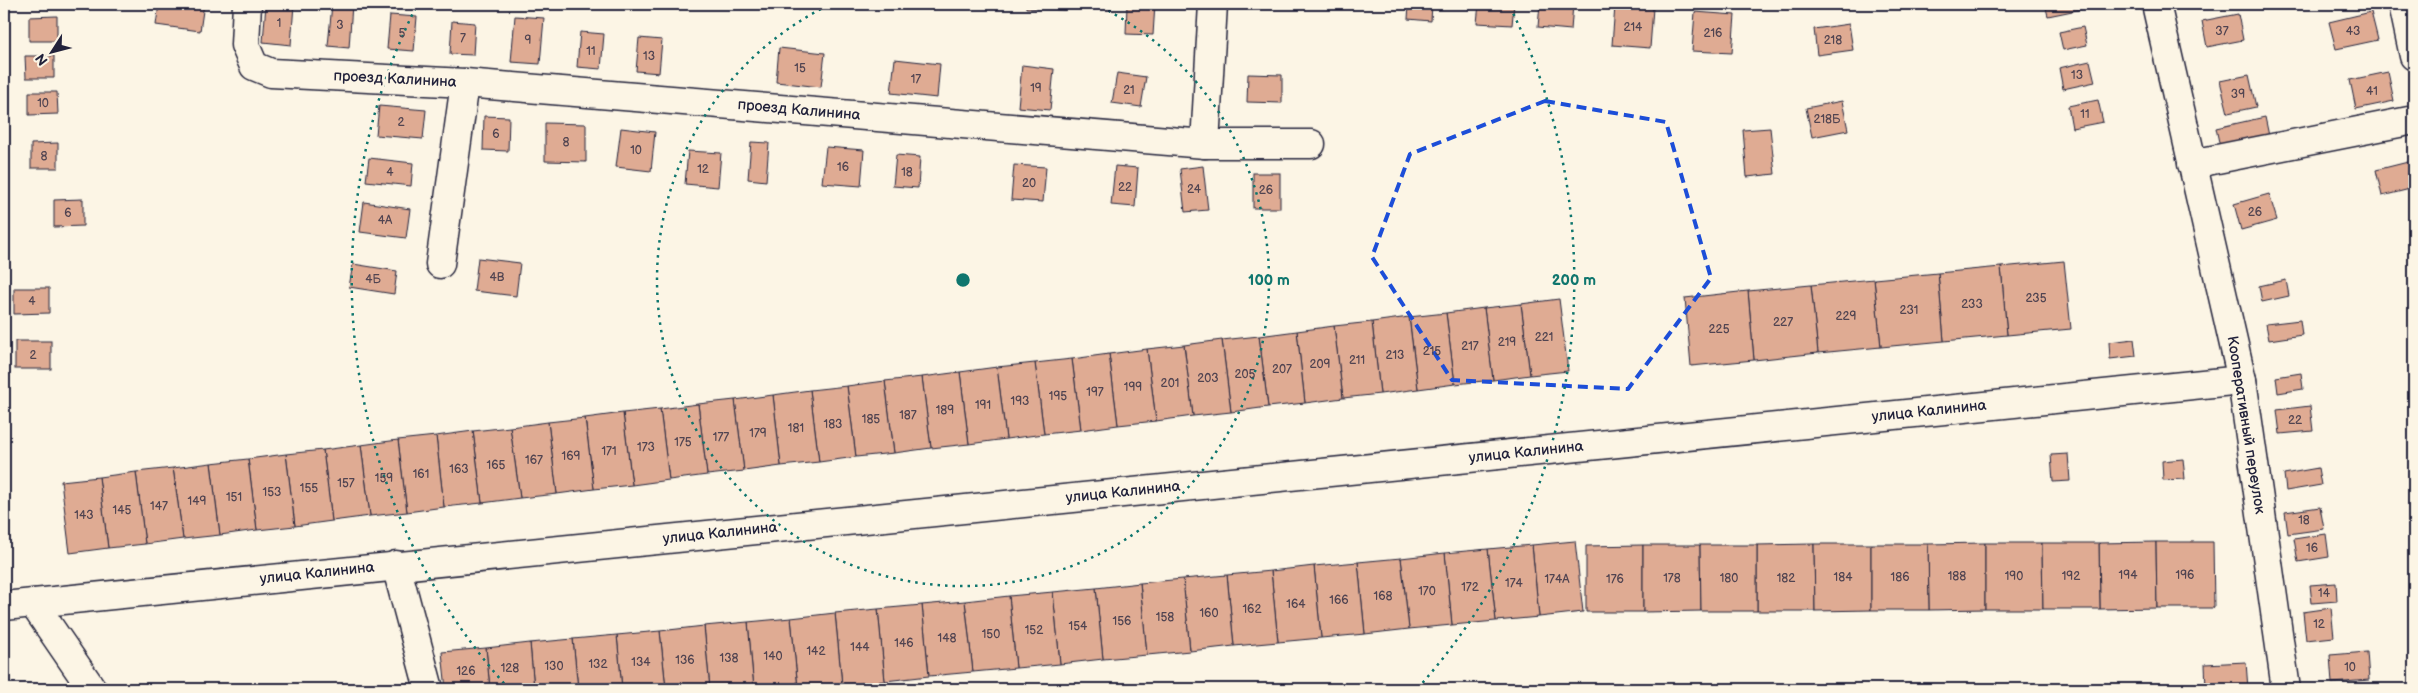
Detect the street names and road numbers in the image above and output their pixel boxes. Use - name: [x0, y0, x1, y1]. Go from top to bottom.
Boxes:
- street label: проезд Калинина: [333, 66, 457, 92]
- street label: проезд Калинина: [737, 95, 861, 125]
- street label: Кооперативный переулок: [2223, 335, 2269, 515]
- street label: улица Калинина: [1871, 396, 1987, 426]
- street label: улица Калинина: [1468, 437, 1584, 467]
- street label: улица Калинина: [1065, 477, 1181, 507]
- street label: улица Калинина: [662, 518, 778, 548]
- street label: улица Калинина: [259, 558, 375, 588]

